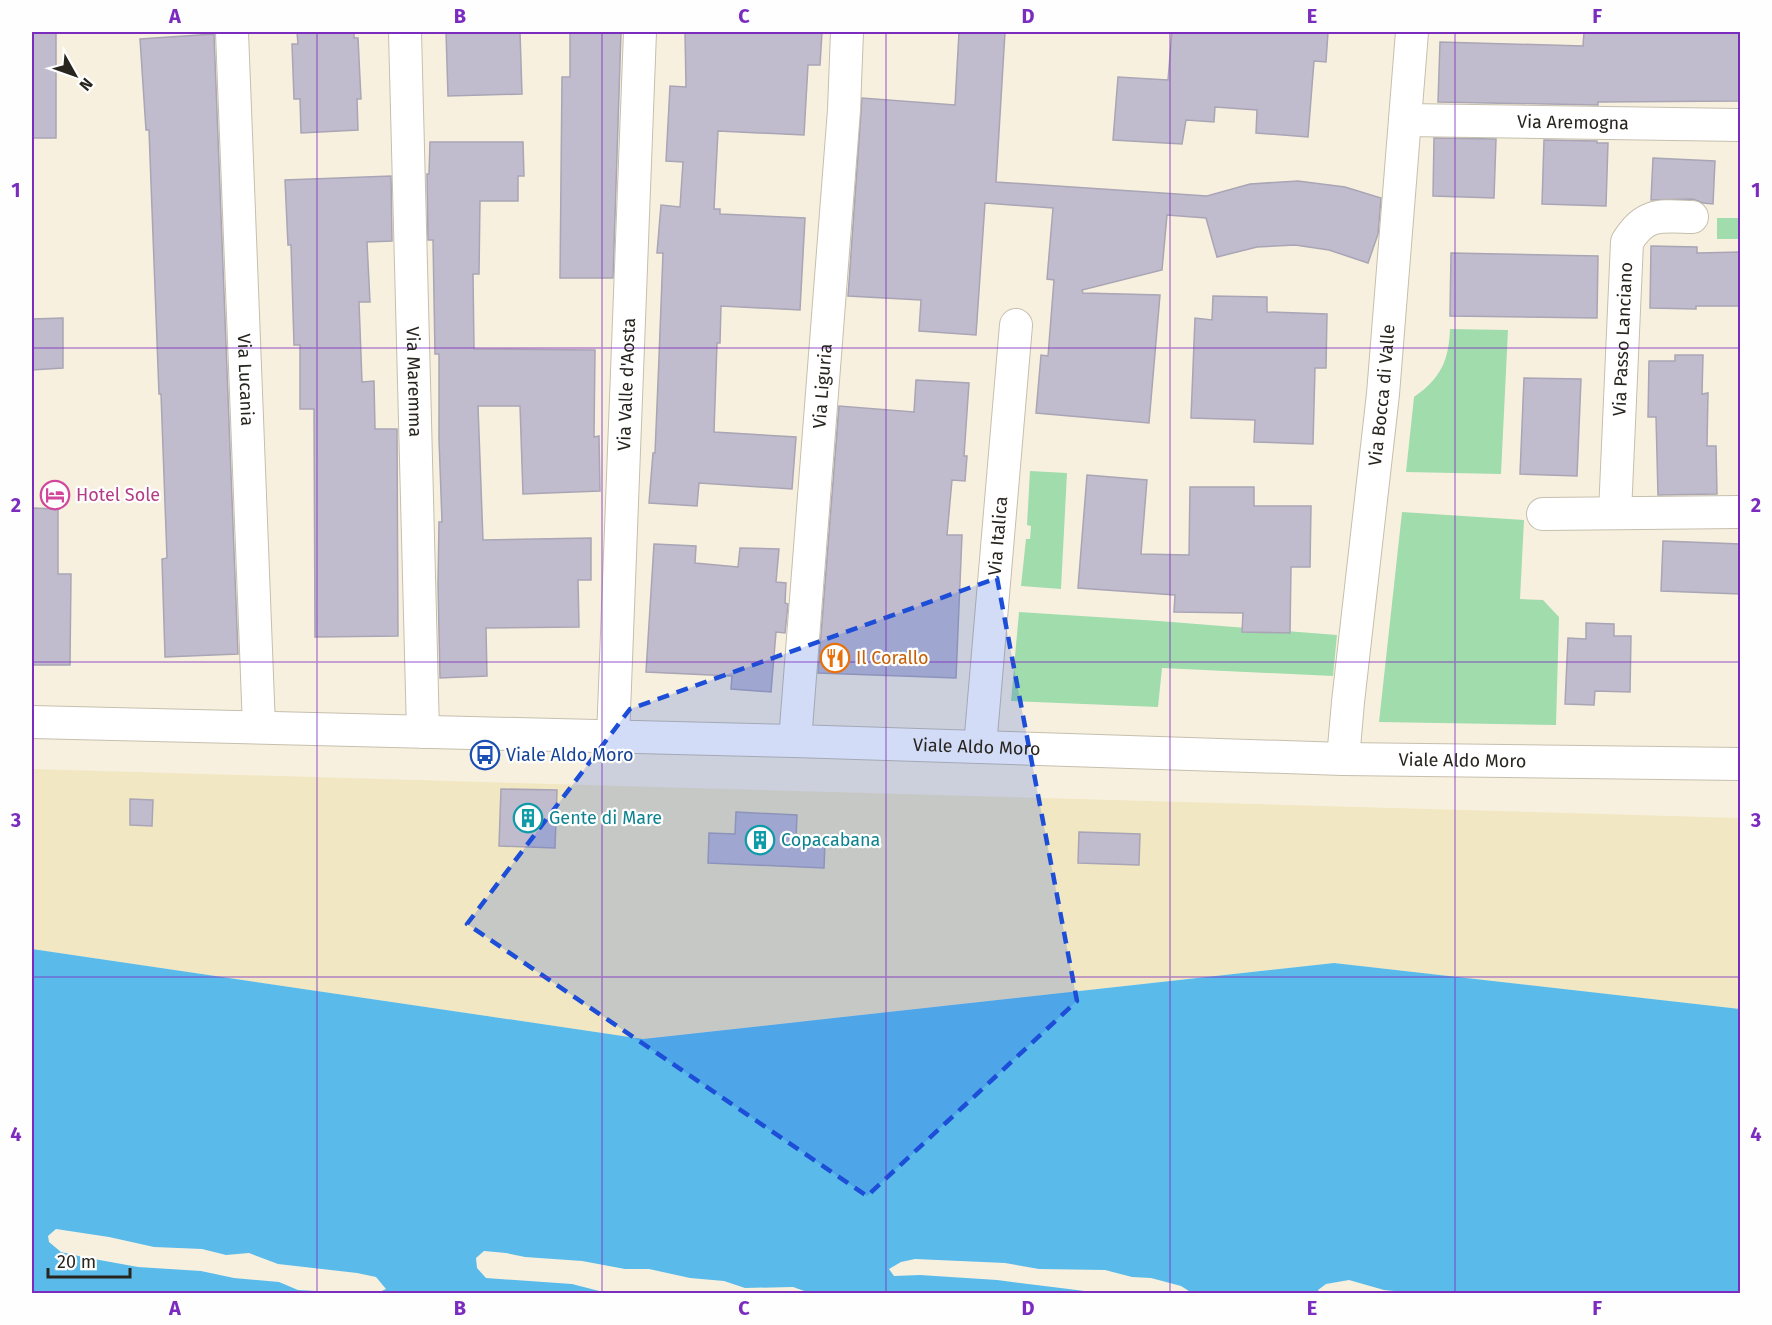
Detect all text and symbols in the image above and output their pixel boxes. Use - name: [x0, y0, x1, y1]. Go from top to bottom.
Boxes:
- text: A: [168, 4, 182, 28]
- text: B: [454, 4, 466, 28]
- text: C: [738, 4, 750, 28]
- text: D: [1021, 4, 1035, 28]
- text: E: [1307, 4, 1317, 28]
- text: F: [1592, 4, 1602, 28]
- north arrow: [45, 45, 105, 105]
- text: N: [75, 74, 97, 94]
- street label: Via Aremogna: [1517, 111, 1629, 134]
- text: 1: [11, 178, 21, 202]
- text: 1: [1751, 178, 1761, 202]
- street label: Via Passo Lanciano: [1608, 262, 1637, 417]
- street label: Via Valle d'Aosta: [613, 317, 640, 451]
- street label: Via Bocca di Valle: [1364, 323, 1400, 467]
- street label: Via Maremma: [402, 326, 426, 437]
- street label: Via Lucania: [233, 333, 258, 426]
- street label: Via Liguria: [808, 343, 837, 429]
- hotel icon: Hotel Sole: [39, 479, 71, 511]
- place label: Hotel Sole: [76, 484, 160, 506]
- text: 2: [11, 493, 21, 517]
- text: 2: [1751, 493, 1761, 517]
- street label: Via Italica: [984, 495, 1012, 576]
- restaurant icon: Il Corallo: [819, 642, 851, 674]
- place label: Il Corallo: [856, 647, 929, 669]
- street label: Viale Aldo Moro: [913, 734, 1041, 760]
- bus stop icon: Viale Aldo Moro: [469, 739, 501, 771]
- place label: Viale Aldo Moro: [506, 744, 633, 766]
- street label: Viale Aldo Moro: [1399, 749, 1526, 772]
- building icon: Gente di Mare: [512, 802, 544, 834]
- place label: Gente di Mare: [549, 807, 662, 829]
- text: 3: [10, 808, 21, 832]
- text: 3: [1750, 808, 1761, 832]
- building icon: Copacabana: [744, 824, 776, 856]
- place label: Copacabana: [781, 829, 880, 851]
- text: 4: [10, 1122, 22, 1146]
- text: 4: [1750, 1122, 1762, 1146]
- scale bar: [48, 1241, 130, 1279]
- text: 20 m: [57, 1251, 96, 1273]
- text: A: [168, 1296, 182, 1320]
- text: B: [454, 1296, 466, 1320]
- text: C: [738, 1296, 750, 1320]
- text: D: [1021, 1296, 1035, 1320]
- text: E: [1307, 1296, 1317, 1320]
- text: F: [1592, 1296, 1602, 1320]

